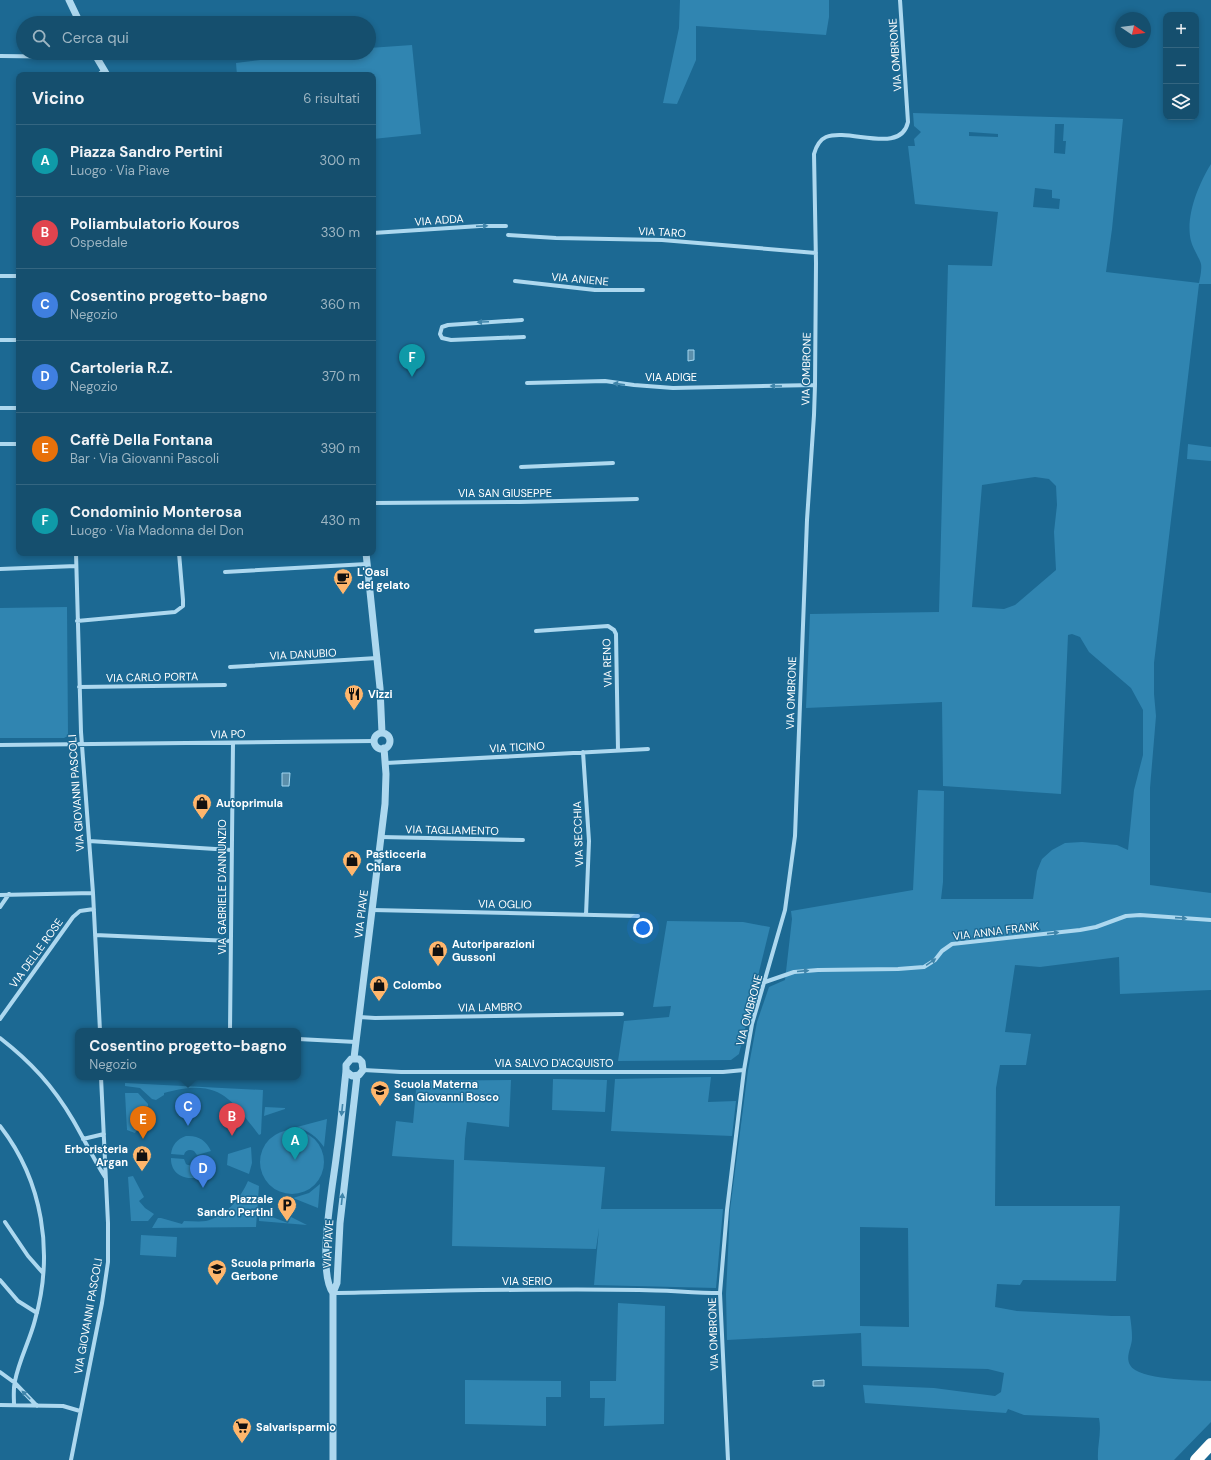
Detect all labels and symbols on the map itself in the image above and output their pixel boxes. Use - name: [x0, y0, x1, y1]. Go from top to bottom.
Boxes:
- north arrow: [1115, 12, 1151, 48]
- street label: VIA OMBRONE: [885, 18, 905, 92]
- street label: VIA ADDA: [414, 211, 464, 229]
- one-way arrow: [476, 223, 489, 229]
- street label: VIA TARO: [638, 224, 686, 240]
- street label: VIA ANIENE: [551, 270, 609, 288]
- one-way arrow: [477, 319, 489, 326]
- street label: VIA OMBRONE: [798, 332, 814, 406]
- pin: F: [399, 344, 425, 377]
- street label: VIA ADIGE: [645, 370, 697, 384]
- one-way arrow: [613, 381, 625, 387]
- one-way arrow: [770, 382, 782, 389]
- street label: VIA SAN GIUSEPPE: [458, 486, 552, 500]
- place label: L'Oasi del gelato: [357, 565, 410, 592]
- cafe icon: L'Oasi del gelato: [332, 567, 354, 595]
- street label: VIA RENO: [599, 638, 615, 688]
- street label: VIA DANUBIO: [269, 645, 337, 663]
- street label: VIA OMBRONE: [783, 656, 799, 730]
- street label: VIA CARLO PORTA: [106, 669, 198, 685]
- restaurant icon: Vizzi: [343, 683, 365, 711]
- place label: Vizzi: [368, 687, 393, 701]
- street label: VIA PO: [210, 727, 246, 741]
- street label: VIA GIOVANNI PASCOLI: [65, 734, 87, 852]
- street label: VIA TICINO: [489, 739, 545, 755]
- shop icon: Autoprimula: [191, 792, 213, 820]
- place label: Autoprimula: [216, 796, 283, 810]
- street label: VIA SECCHIA: [570, 801, 586, 867]
- street label: VIA GABRIELE D'ANNUNZIO: [215, 819, 229, 955]
- street label: VIA TAGLIAMENTO: [405, 822, 499, 838]
- place label: Pasticceria Chiara: [366, 847, 426, 874]
- shop icon: Pasticceria Chiara: [341, 849, 363, 877]
- street label: VIA PIAVE: [351, 889, 371, 939]
- street label: VIA OGLIO: [478, 897, 532, 911]
- one-way arrow: [1175, 914, 1187, 921]
- street label: VIA DELLE ROSE: [6, 916, 66, 990]
- your location: [633, 918, 653, 938]
- street label: VIA ANNA FRANK: [952, 919, 1040, 943]
- one-way arrow: [1047, 930, 1060, 936]
- place label: Autoriparazioni Gussoni: [452, 937, 535, 964]
- shop icon: Autoriparazioni Gussoni: [427, 939, 449, 967]
- one-way arrow: [926, 958, 936, 966]
- one-way arrow: [797, 968, 809, 975]
- street label: VIA OMBRONE: [733, 973, 765, 1047]
- shop icon: Colombo: [368, 974, 390, 1002]
- place label: Colombo: [393, 978, 442, 992]
- street label: VIA LAMBRO: [458, 999, 522, 1015]
- street label: VIA SALVO D'ACQUISTO: [495, 1056, 614, 1070]
- place label: Scuola Materna San Giovanni Bosco: [394, 1077, 499, 1104]
- school or university icon: Scuola Materna San Giovanni Bosco: [369, 1079, 391, 1107]
- pin: C: [175, 1093, 201, 1126]
- pin: B: [219, 1103, 245, 1136]
- one-way arrow: [339, 1104, 345, 1116]
- pin: E: [130, 1106, 156, 1139]
- pin: A: [282, 1127, 308, 1160]
- place label: Erboristeria Argan: [65, 1142, 128, 1169]
- shop icon: Erboristeria Argan: [131, 1144, 153, 1172]
- pin: D: [190, 1155, 216, 1188]
- place label: Piazzale Sandro Pertini: [197, 1192, 273, 1219]
- one-way arrow: [339, 1193, 345, 1205]
- parking icon: Piazzale Sandro Pertini: [276, 1194, 298, 1222]
- street label: VIA PIAVE: [320, 1219, 336, 1269]
- place label: Scuola primaria Gerbone: [231, 1256, 315, 1283]
- street label: VIA GIOVANNI PASCOLI: [71, 1257, 105, 1375]
- school or university icon: Scuola primaria Gerbone: [206, 1258, 228, 1286]
- street label: VIA SERIO: [502, 1274, 552, 1288]
- street label: VIA OMBRONE: [705, 1297, 721, 1371]
- one-way arrow: [21, 1390, 31, 1400]
- supermarket icon: Salvarisparmio: [231, 1416, 253, 1444]
- place label: Salvarisparmio: [256, 1420, 336, 1434]

